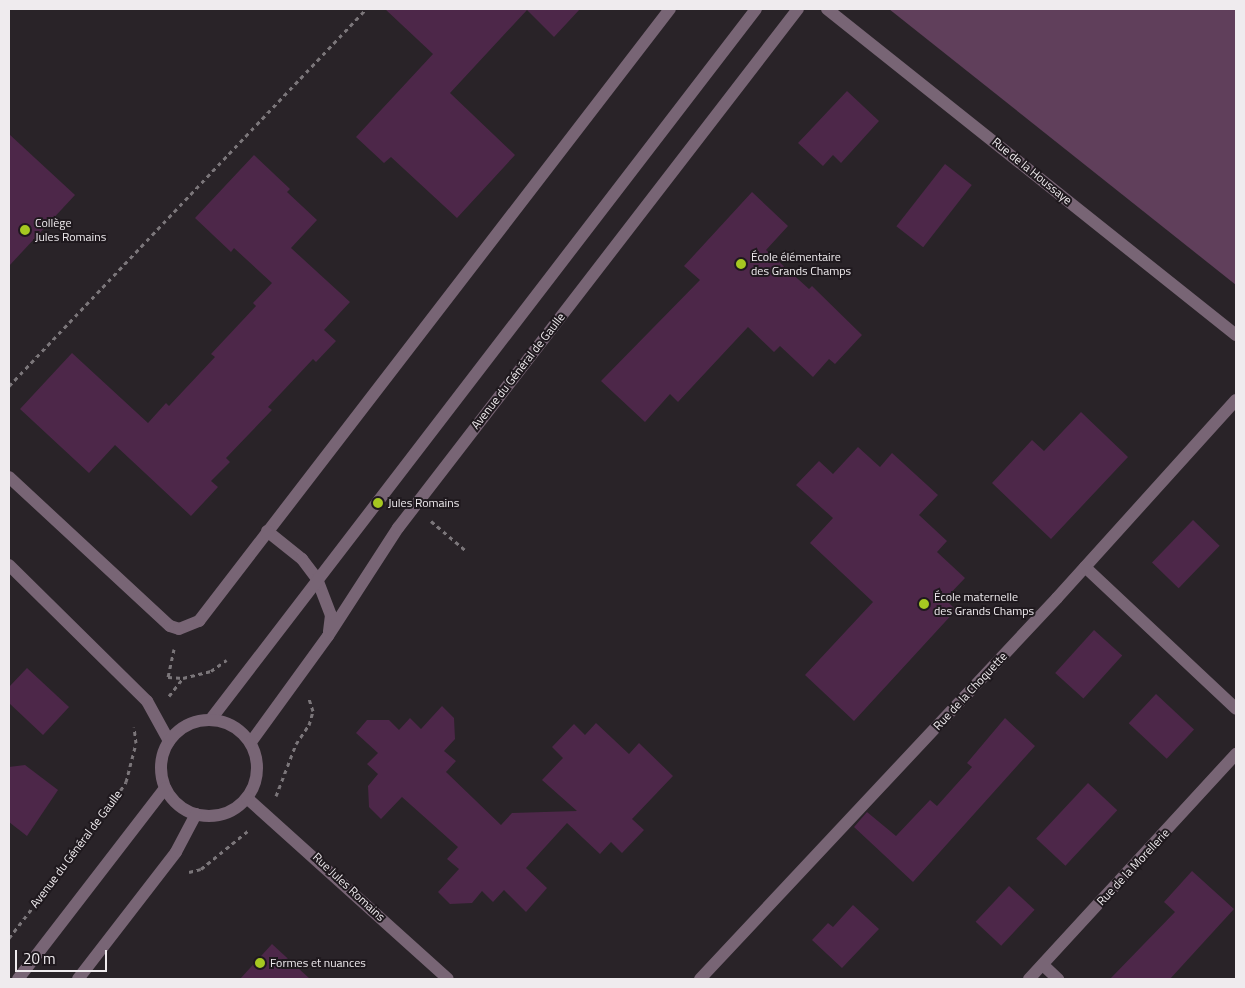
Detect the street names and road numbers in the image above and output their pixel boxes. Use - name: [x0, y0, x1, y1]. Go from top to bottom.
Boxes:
- street label: Rue de la Houssaye: [989, 134, 1075, 208]
- street label: Avenue du Général de Gaulle: [468, 310, 568, 432]
- street label: Rue de la Choquette: [930, 649, 1010, 733]
- street label: Avenue du Général de Gaulle: [27, 787, 125, 911]
- street label: Rue de la Morellerie: [1094, 826, 1172, 908]
- street label: Rue Jules Romains: [310, 850, 388, 924]

